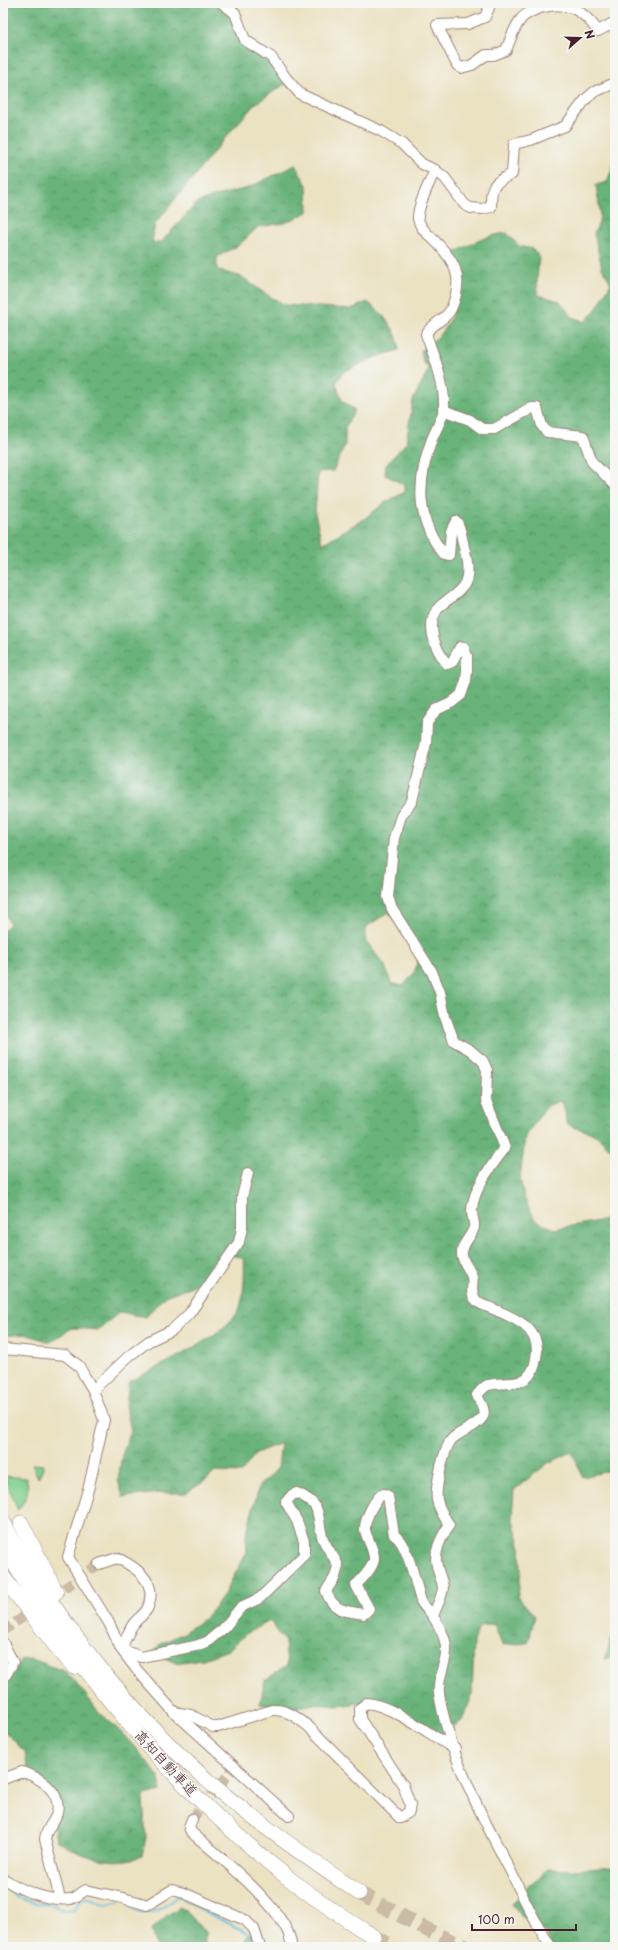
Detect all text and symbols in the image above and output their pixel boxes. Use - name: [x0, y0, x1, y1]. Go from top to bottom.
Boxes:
- north arrow: [560, 18, 600, 58]
- text: N: [580, 27, 599, 42]
- street label: 高知自動車道: [130, 1725, 203, 1801]
- scale bar: [472, 1906, 576, 1932]
- text: 100 m: [478, 1910, 515, 1928]

